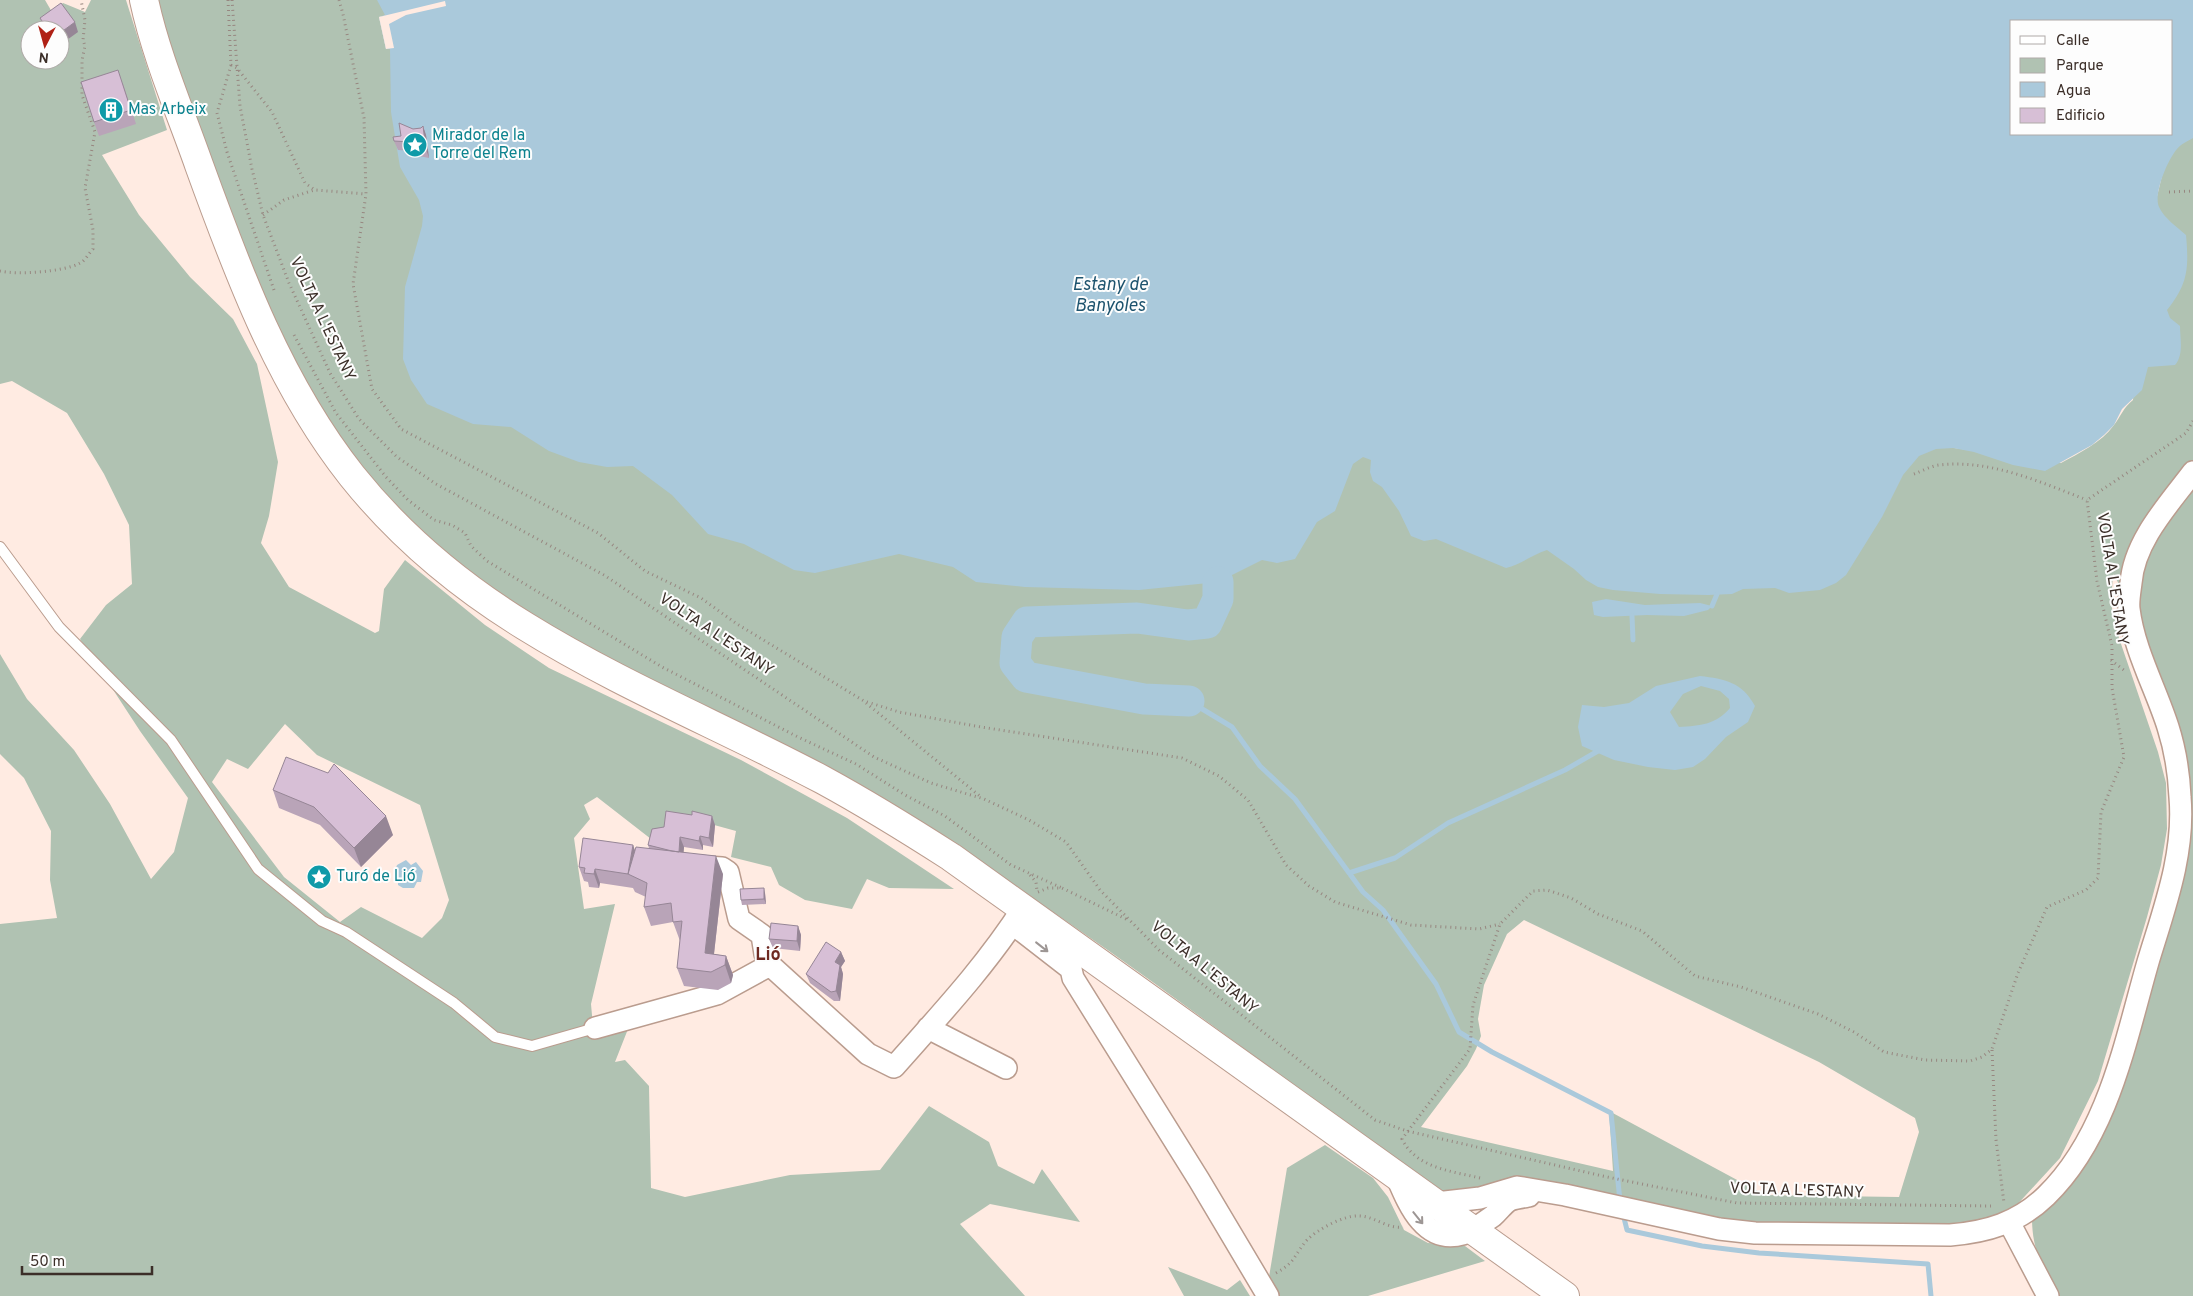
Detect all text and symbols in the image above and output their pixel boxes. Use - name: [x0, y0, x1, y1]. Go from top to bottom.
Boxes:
- north arrow: [20, 20, 70, 70]
- legend: [2010, 20, 2173, 135]
- text: Calle: [2056, 32, 2090, 51]
- text: N: [38, 47, 50, 65]
- text: Parque: [2056, 57, 2104, 76]
- text: Agua: [2056, 82, 2091, 101]
- building icon: Mas Arbeix: [98, 97, 124, 123]
- place label: Mas Arbeix: [128, 100, 207, 120]
- text: Edificio: [2056, 107, 2105, 126]
- place label: Mirador de la Torre del Rem: [432, 126, 531, 164]
- place icon: Mirador de la Torre del Rem: [402, 132, 428, 158]
- street label: VOLTA A L'ESTANY: [284, 254, 360, 384]
- water label: Estany de Banyoles: [1072, 274, 1148, 318]
- street label: VOLTA A L'ESTANY: [2092, 511, 2132, 647]
- street label: VOLTA A L'ESTANY: [655, 589, 777, 681]
- place icon: Turó de Lió: [306, 864, 332, 890]
- place label: Turó de Lió: [336, 867, 416, 887]
- street label: VOLTA A L'ESTANY: [1146, 917, 1262, 1019]
- one-way arrow: [1035, 941, 1048, 952]
- district label: Lió: [755, 944, 781, 967]
- street label: VOLTA A L'ESTANY: [1729, 1179, 1865, 1203]
- one-way arrow: [1412, 1211, 1423, 1224]
- scale bar: [22, 1244, 152, 1276]
- text: 50 m: [30, 1253, 65, 1272]

